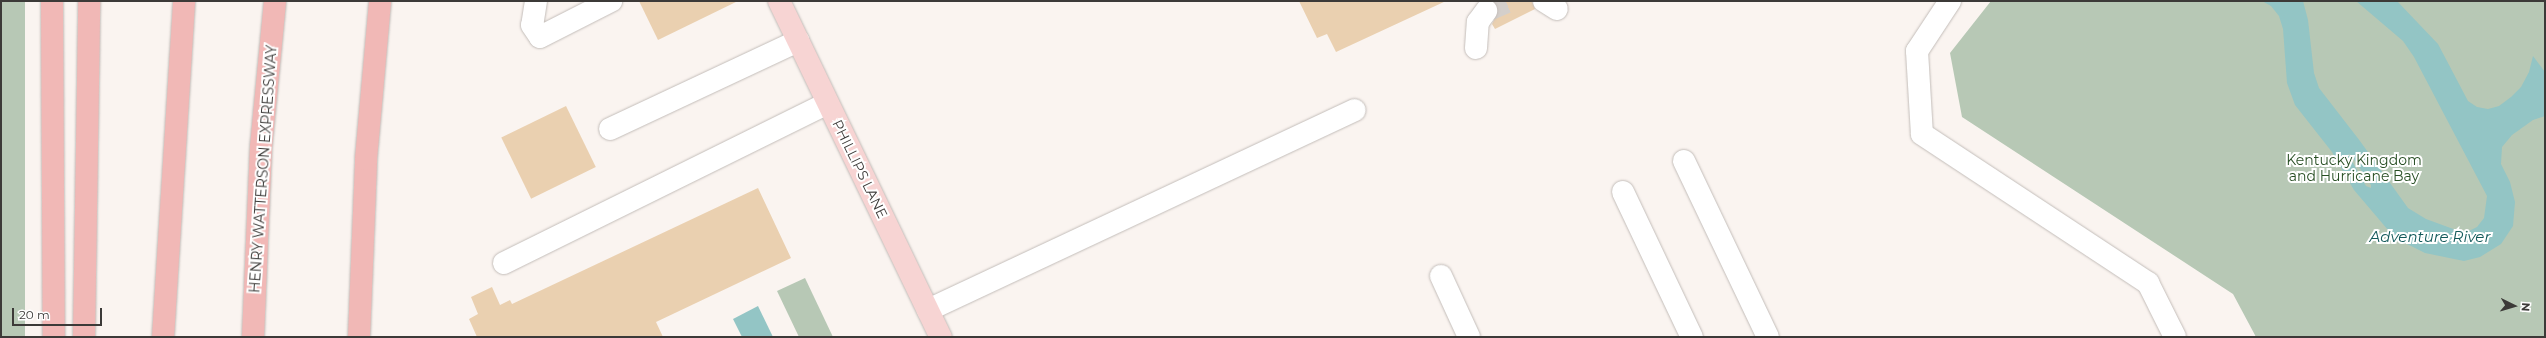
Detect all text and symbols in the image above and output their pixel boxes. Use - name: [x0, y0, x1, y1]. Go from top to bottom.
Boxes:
- street label: HENRY WATTERSON EXPRESSWAY: [246, 44, 280, 294]
- street label: PHILLIPS LANE: [829, 117, 891, 221]
- park label: Kentucky Kingdom and Hurricane Bay: [2286, 152, 2422, 184]
- water label: Adventure River: [2370, 228, 2490, 246]
- north arrow: [2494, 286, 2534, 326]
- scale bar: [14, 300, 104, 326]
- text: N: [2519, 302, 2533, 312]
- text: 20 m: [19, 307, 50, 322]

